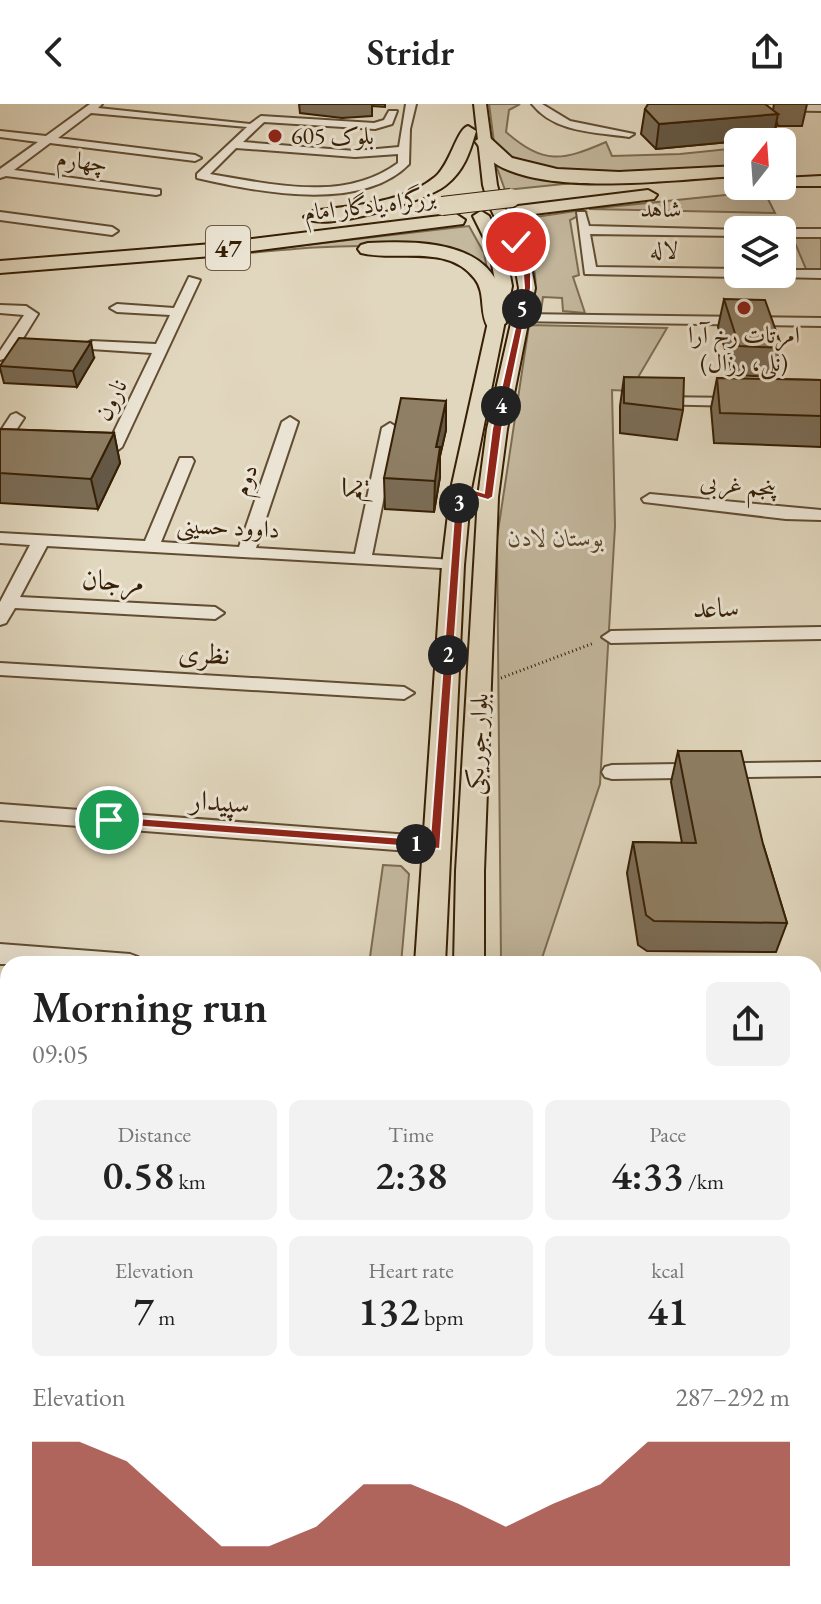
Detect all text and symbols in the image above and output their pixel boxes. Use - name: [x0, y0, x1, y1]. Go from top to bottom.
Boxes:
- text: Stridr: [367, 29, 454, 76]
- icon: back: [32, 30, 76, 74]
- icon: share: [745, 30, 789, 74]
- place label: بلوک 605: [291, 120, 374, 151]
- marker: بلوک 605: [266, 127, 284, 145]
- north arrow: [724, 128, 796, 200]
- map controls: [724, 128, 796, 288]
- street label: چهارم: [54, 142, 109, 185]
- street label: بزرگراه یادگار امام: [302, 181, 439, 234]
- street label: شاهد: [640, 193, 682, 224]
- pin: [482, 208, 550, 276]
- button: layers: [724, 216, 796, 288]
- icon: check: [494, 220, 538, 264]
- road number: 47: [206, 226, 250, 270]
- street label: لاله: [649, 234, 679, 265]
- pin: 5: [502, 289, 542, 329]
- text: 5: [516, 294, 528, 323]
- marker: امرتات رخ آرا (نلی، رزال): [735, 299, 753, 317]
- place label: امرتات رخ آرا (نلی، رزال): [688, 319, 800, 380]
- street label: نارون: [87, 374, 134, 426]
- pin: 4: [481, 386, 521, 426]
- text: 4: [495, 391, 507, 420]
- street label: دوم: [225, 460, 270, 502]
- street label: پنجم غربی: [698, 465, 780, 511]
- street label: یکم: [335, 474, 377, 504]
- pin: 3: [439, 483, 479, 523]
- text: 3: [453, 488, 465, 517]
- street label: داوود حسینی: [175, 508, 281, 547]
- park label: بوستان لادن: [508, 522, 605, 553]
- street label: مرجان: [81, 560, 145, 602]
- street label: ساعد: [692, 589, 740, 625]
- street label: نظری: [177, 634, 231, 672]
- pin: 2: [428, 635, 468, 675]
- text: 2: [442, 640, 454, 669]
- street label: بلوار جوریکی: [458, 692, 496, 796]
- street label: سپیدار: [186, 781, 251, 823]
- pin: [75, 786, 143, 854]
- icon: arrive: [87, 798, 131, 842]
- pin: 1: [396, 824, 436, 864]
- text: 1: [410, 829, 422, 858]
- text: Morning run: [32, 978, 268, 1035]
- button: share: [706, 982, 790, 1066]
- text: 09:05: [32, 1037, 88, 1071]
- text: Distance: [118, 1120, 191, 1149]
- text: Time: [388, 1120, 434, 1149]
- text: Pace: [649, 1120, 686, 1149]
- text: 0.58: [103, 1149, 174, 1201]
- text: 2:38: [375, 1149, 447, 1201]
- text: 4:33: [611, 1149, 684, 1201]
- text: km: [174, 1167, 206, 1196]
- text: /km: [684, 1167, 724, 1196]
- text: Elevation: [115, 1256, 194, 1285]
- text: Heart rate: [368, 1256, 454, 1285]
- text: kcal: [651, 1256, 684, 1285]
- text: 7: [133, 1285, 154, 1337]
- text: 132: [358, 1285, 420, 1337]
- text: 41: [647, 1285, 688, 1337]
- text: m: [154, 1303, 175, 1332]
- text: bpm: [420, 1303, 464, 1332]
- text: Elevation: [32, 1380, 126, 1414]
- text: 287–292 m: [675, 1380, 790, 1414]

